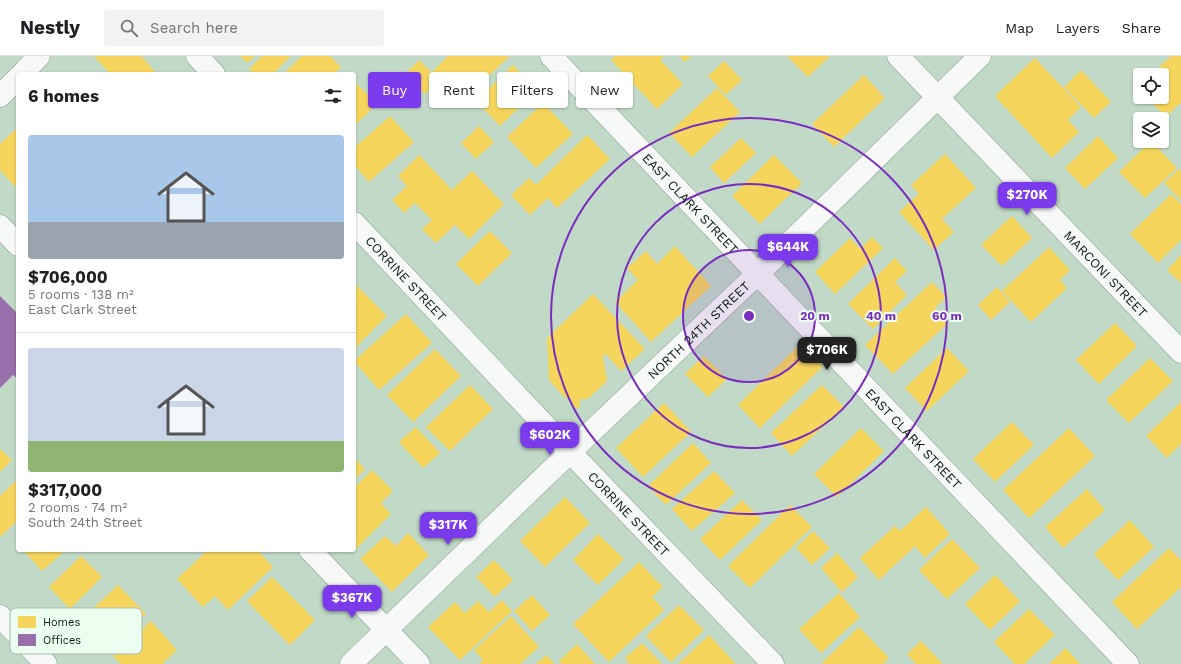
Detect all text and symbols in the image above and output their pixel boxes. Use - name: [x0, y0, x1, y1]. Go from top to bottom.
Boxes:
- search box: [104, 10, 384, 46]
- text: Nestly: [20, 16, 80, 39]
- icon: search: [118, 17, 140, 39]
- text: Search here: [150, 19, 238, 37]
- text: Map: [1005, 20, 1034, 36]
- text: Layers: [1056, 20, 1100, 36]
- text: Share: [1122, 20, 1161, 36]
- map controls: [1133, 68, 1169, 148]
- button: locate: [1133, 68, 1169, 104]
- chip: Buy: [368, 72, 421, 108]
- chip: Rent: [429, 72, 489, 108]
- chip: Filters: [497, 72, 568, 108]
- chip: New: [576, 72, 633, 108]
- icon: filters: [322, 85, 344, 107]
- text: 6 homes: [28, 86, 99, 106]
- button: layers: [1133, 112, 1169, 148]
- street label: EAST CLARK STREET: [639, 150, 741, 257]
- icon: home: [150, 161, 222, 233]
- pin: $270K: [999, 182, 1055, 216]
- text: $270K: [1007, 187, 1047, 202]
- street label: MARCONI STREET: [1061, 228, 1150, 320]
- street label: CORRINE STREET: [362, 233, 449, 324]
- pin: $644K: [760, 234, 816, 268]
- text: $644K: [767, 239, 809, 254]
- text: $706,000: [28, 267, 108, 287]
- street label: NORTH 24TH STREET: [645, 278, 753, 382]
- text: 5 rooms · 138 m²: [28, 287, 134, 302]
- text: East Clark Street: [28, 302, 137, 317]
- centre of rings: [742, 309, 756, 323]
- text: 20 m: [800, 309, 830, 323]
- text: 40 m: [866, 309, 896, 323]
- text: 60 m: [932, 309, 962, 323]
- pin: $706K: [799, 337, 855, 371]
- text: $706K: [806, 342, 848, 357]
- icon: home: [150, 374, 222, 446]
- street label: EAST CLARK STREET: [862, 385, 965, 492]
- pin: $602K: [522, 422, 578, 456]
- text: $602K: [529, 427, 571, 442]
- street label: CORRINE STREET: [585, 469, 672, 559]
- text: $317,000: [28, 480, 102, 500]
- text: 2 rooms · 74 m²: [28, 500, 127, 515]
- pin: $317K: [420, 512, 476, 546]
- text: South 24th Street: [28, 515, 142, 530]
- text: $317K: [429, 517, 467, 532]
- pin: $367K: [324, 585, 380, 619]
- text: $367K: [332, 590, 372, 605]
- legend: [10, 608, 142, 654]
- text: Homes: [43, 616, 80, 629]
- text: Offices: [43, 634, 81, 647]

